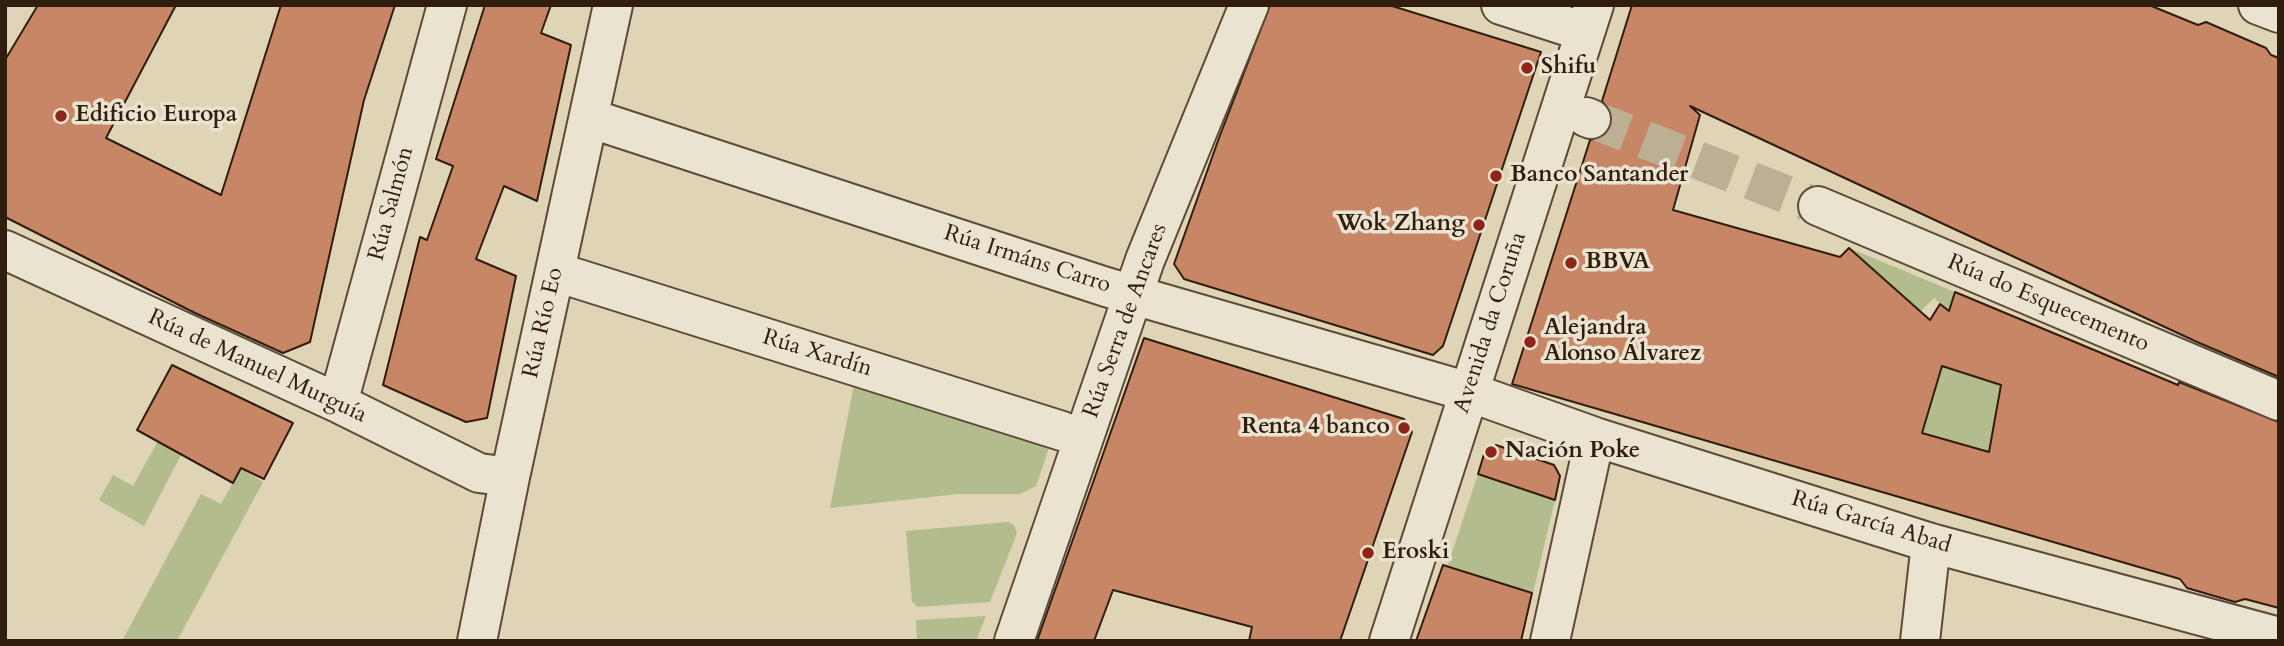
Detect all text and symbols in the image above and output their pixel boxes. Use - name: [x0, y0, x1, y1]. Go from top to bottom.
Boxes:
- place label: Shifu: [1541, 54, 1596, 82]
- marker: Shifu: [1519, 60, 1535, 76]
- place label: Edificio Europa: [75, 102, 237, 130]
- marker: Edificio Europa: [53, 108, 69, 124]
- street label: Rúa Salmón: [364, 144, 420, 264]
- place label: Banco Santander: [1510, 162, 1688, 190]
- marker: Banco Santander: [1488, 168, 1504, 184]
- place label: Wok Zhang: [1336, 211, 1465, 239]
- marker: Wok Zhang: [1471, 217, 1487, 233]
- street label: Rúa Irmáns Carro: [940, 220, 1114, 300]
- street label: Rúa Serra de Ancares: [1078, 220, 1174, 422]
- street label: Avenida da Coruña: [1449, 229, 1533, 417]
- place label: BBVA: [1585, 249, 1650, 277]
- street label: Rúa do Esquecemento: [1943, 249, 2153, 359]
- marker: BBVA: [1563, 255, 1579, 271]
- street label: Rúa Río Eo: [518, 265, 570, 381]
- street label: Rúa de Manuel Murguía: [143, 304, 371, 430]
- place label: Alejandra Alonso Álvarez: [1544, 315, 1701, 369]
- street label: Rúa Xardín: [759, 324, 875, 384]
- marker: Alejandra Alonso Álvarez: [1522, 334, 1538, 350]
- place label: Renta 4 banco: [1241, 414, 1390, 442]
- marker: Renta 4 banco: [1396, 420, 1412, 436]
- place label: Nación Poke: [1505, 438, 1640, 466]
- marker: Nación Poke: [1483, 444, 1499, 460]
- street label: Rúa García Abad: [1788, 486, 1954, 560]
- place label: Eroski: [1382, 539, 1449, 567]
- marker: Eroski: [1360, 545, 1376, 561]

